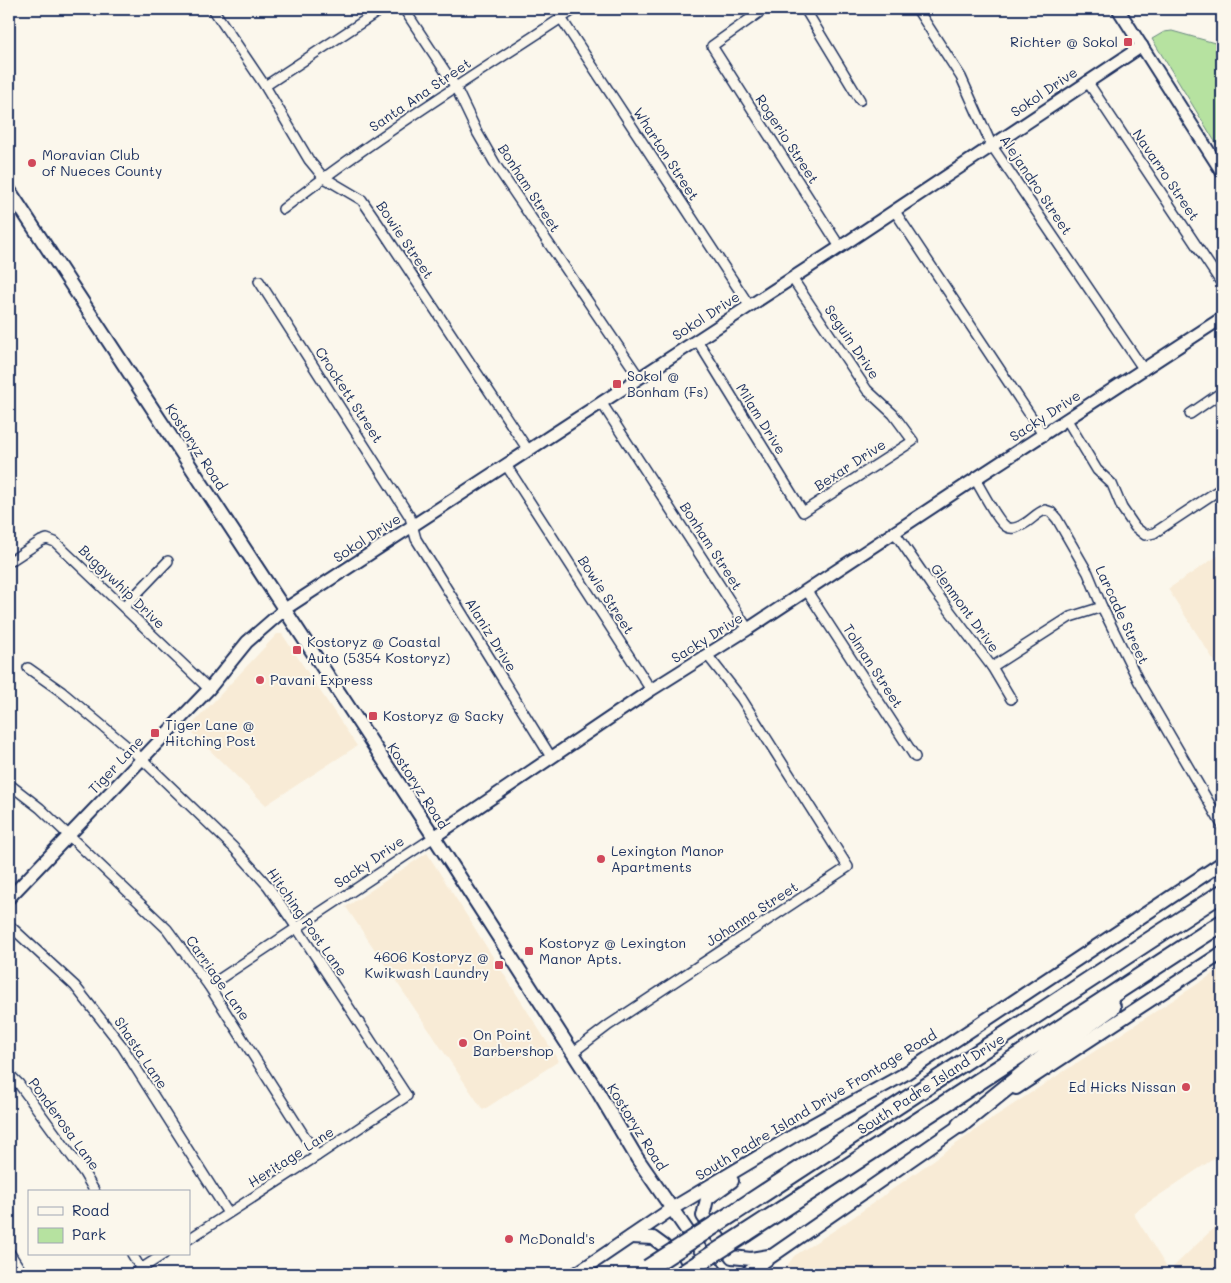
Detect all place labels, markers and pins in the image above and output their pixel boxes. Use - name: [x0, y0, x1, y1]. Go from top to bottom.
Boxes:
- place label: Richter @ Sokol: [1010, 32, 1118, 51]
- marker: Richter @ Sokol: [1122, 36, 1134, 48]
- place label: Moravian Club of Nueces County: [42, 145, 162, 180]
- marker: Moravian Club of Nueces County: [26, 157, 38, 169]
- place label: Sokol @ Bonham (Fs): [627, 366, 708, 401]
- marker: Sokol @ Bonham (Fs): [611, 378, 623, 390]
- place label: Kostoryz @ Coastal Auto (5354 Kostoryz): [307, 632, 450, 667]
- marker: Kostoryz @ Coastal Auto (5354 Kostoryz): [291, 644, 303, 656]
- place label: Pavani Express: [270, 670, 373, 689]
- marker: Pavani Express: [254, 674, 266, 686]
- place label: Kostoryz @ Sacky: [383, 706, 504, 725]
- marker: Kostoryz @ Sacky: [367, 710, 379, 722]
- place label: Tiger Lane @ Hitching Post: [165, 715, 256, 750]
- marker: Tiger Lane @ Hitching Post: [149, 727, 161, 739]
- place label: Lexington Manor Apartments: [611, 841, 724, 876]
- marker: Lexington Manor Apartments: [595, 853, 607, 865]
- place label: Kostoryz @ Lexington Manor Apts.: [539, 933, 686, 968]
- marker: Kostoryz @ Lexington Manor Apts.: [523, 945, 535, 957]
- place label: 4606 Kostoryz @ Kwikwash Laundry: [364, 947, 489, 982]
- marker: 4606 Kostoryz @ Kwikwash Laundry: [493, 959, 505, 971]
- place label: On Point Barbershop: [473, 1025, 554, 1060]
- marker: On Point Barbershop: [457, 1037, 469, 1049]
- place label: Ed Hicks Nissan: [1069, 1077, 1176, 1096]
- marker: Ed Hicks Nissan: [1180, 1081, 1192, 1093]
- place label: McDonald's: [519, 1229, 595, 1248]
- marker: McDonald's: [503, 1233, 515, 1245]

